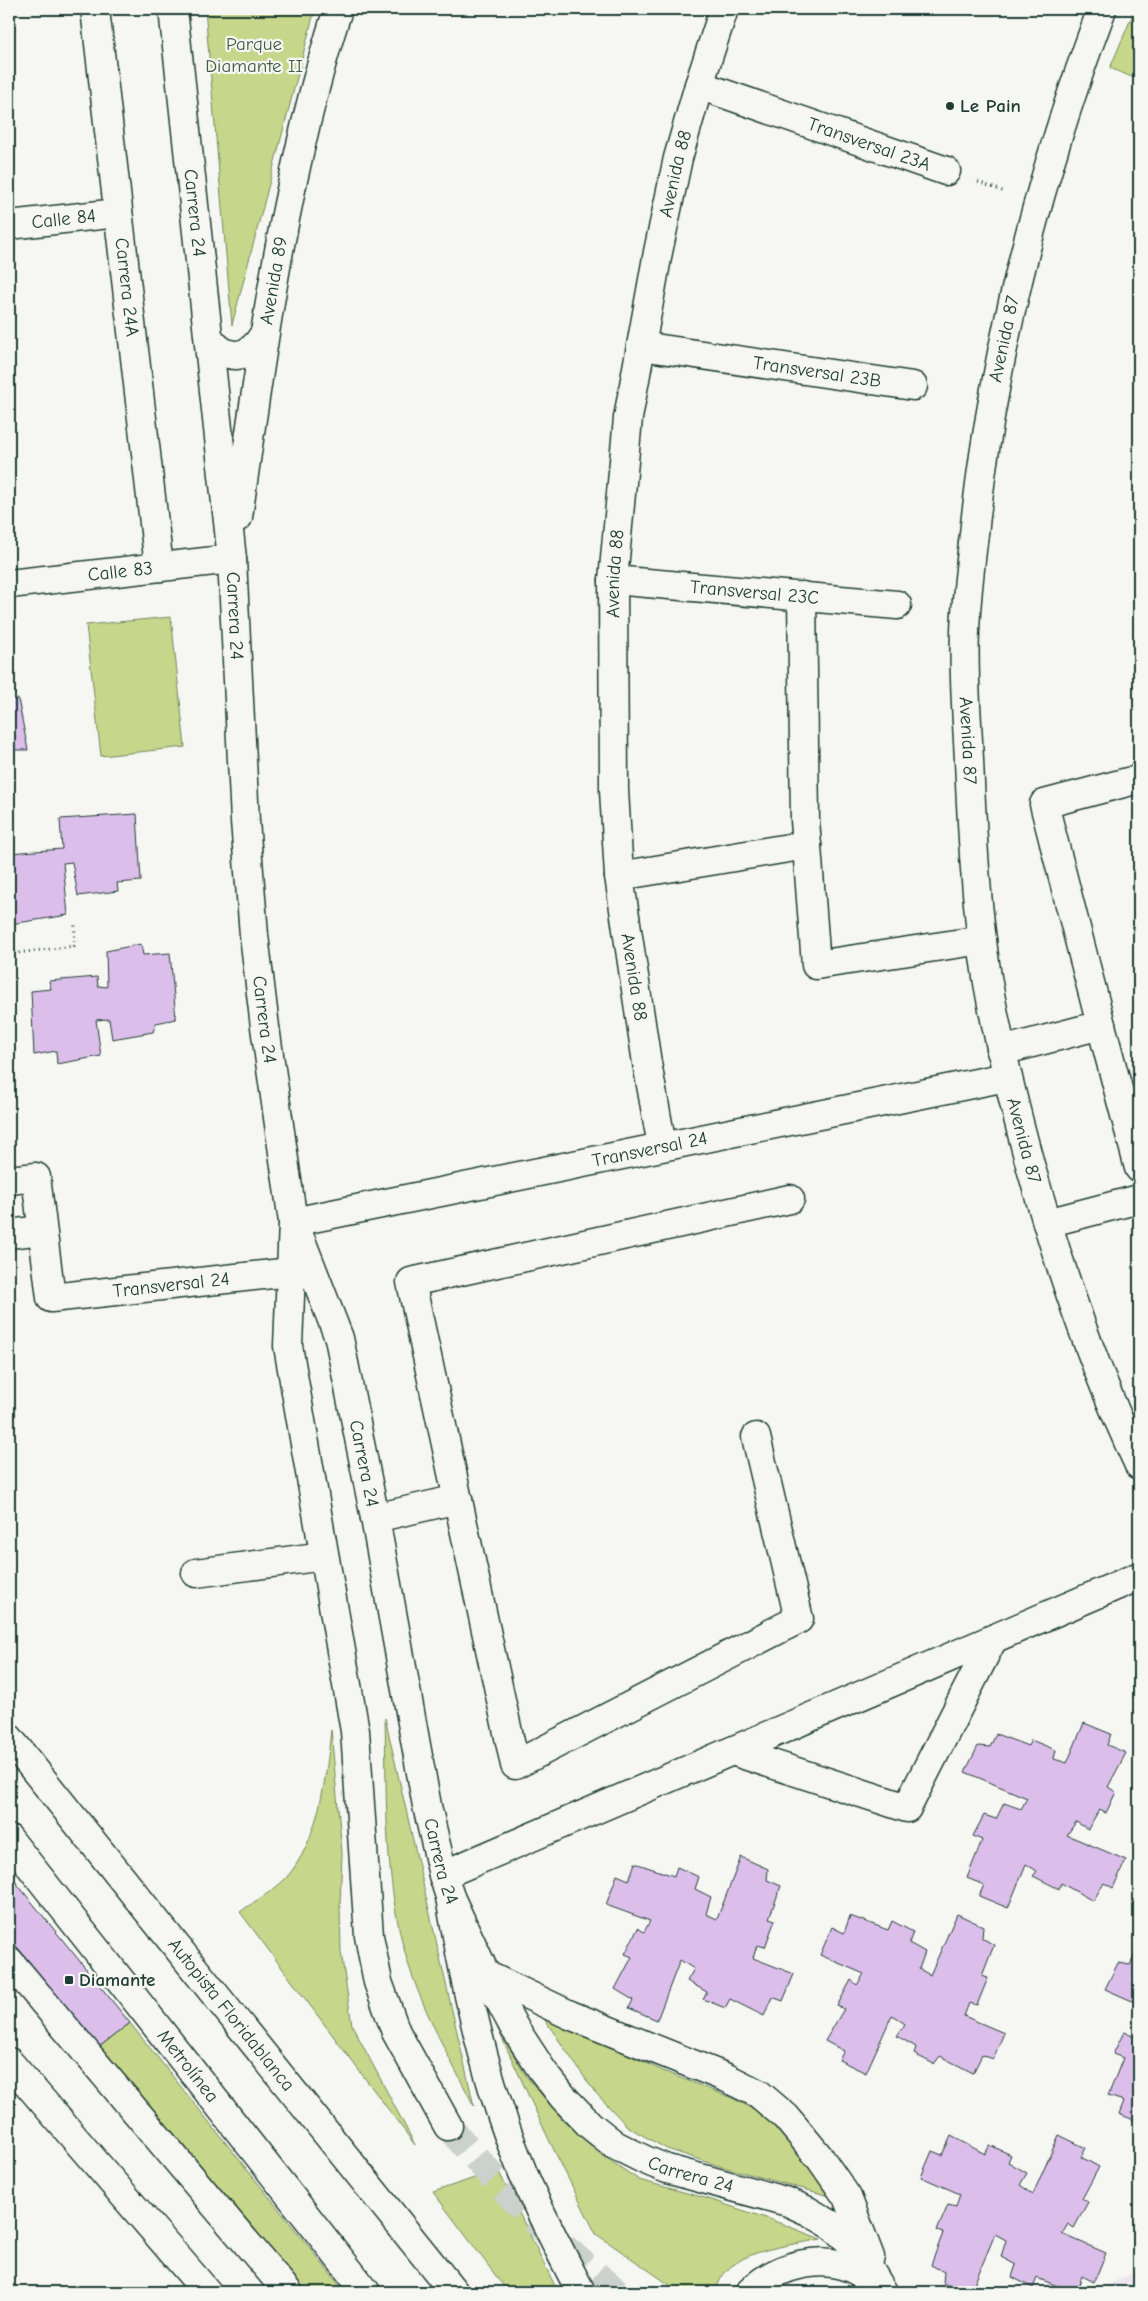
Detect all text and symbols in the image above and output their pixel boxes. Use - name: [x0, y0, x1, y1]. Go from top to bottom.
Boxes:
- park label: Parque Diamante II: [205, 33, 303, 77]
- place label: Le Pain: [960, 95, 1021, 117]
- marker: Le Pain: [944, 100, 956, 112]
- street label: Transversal 23A: [805, 113, 933, 176]
- street label: Avenida 88: [655, 128, 696, 219]
- street label: Carrera 24: [179, 168, 211, 258]
- street label: Calle 84: [30, 205, 97, 233]
- street label: Avenida 89: [255, 235, 292, 326]
- street label: Carrera 24A: [110, 237, 143, 338]
- street label: Avenida 87: [984, 294, 1024, 384]
- street label: Transversal 23B: [751, 352, 883, 392]
- street label: Avenida 88: [602, 528, 629, 618]
- street label: Calle 83: [87, 557, 154, 586]
- street label: Carrera 24: [222, 571, 248, 660]
- street label: Transversal 23C: [689, 576, 820, 609]
- street label: Avenida 87: [955, 696, 981, 785]
- street label: Avenida 88: [616, 931, 652, 1023]
- street label: Carrera 24: [248, 974, 281, 1065]
- street label: Avenida 87: [1002, 1095, 1046, 1186]
- street label: Transversal 24: [590, 1127, 709, 1172]
- street label: Transversal 24: [112, 1268, 231, 1302]
- street label: Carrera 24: [345, 1418, 384, 1509]
- street label: Carrera 24: [419, 1816, 463, 1908]
- street label: Autopista Floridablanca: [163, 1934, 299, 2096]
- place label: Diamante: [79, 1969, 155, 1991]
- marker: Diamante: [63, 1974, 75, 1986]
- street label: Metrolínea: [152, 2025, 223, 2107]
- street label: Carrera 24: [645, 2151, 736, 2198]

